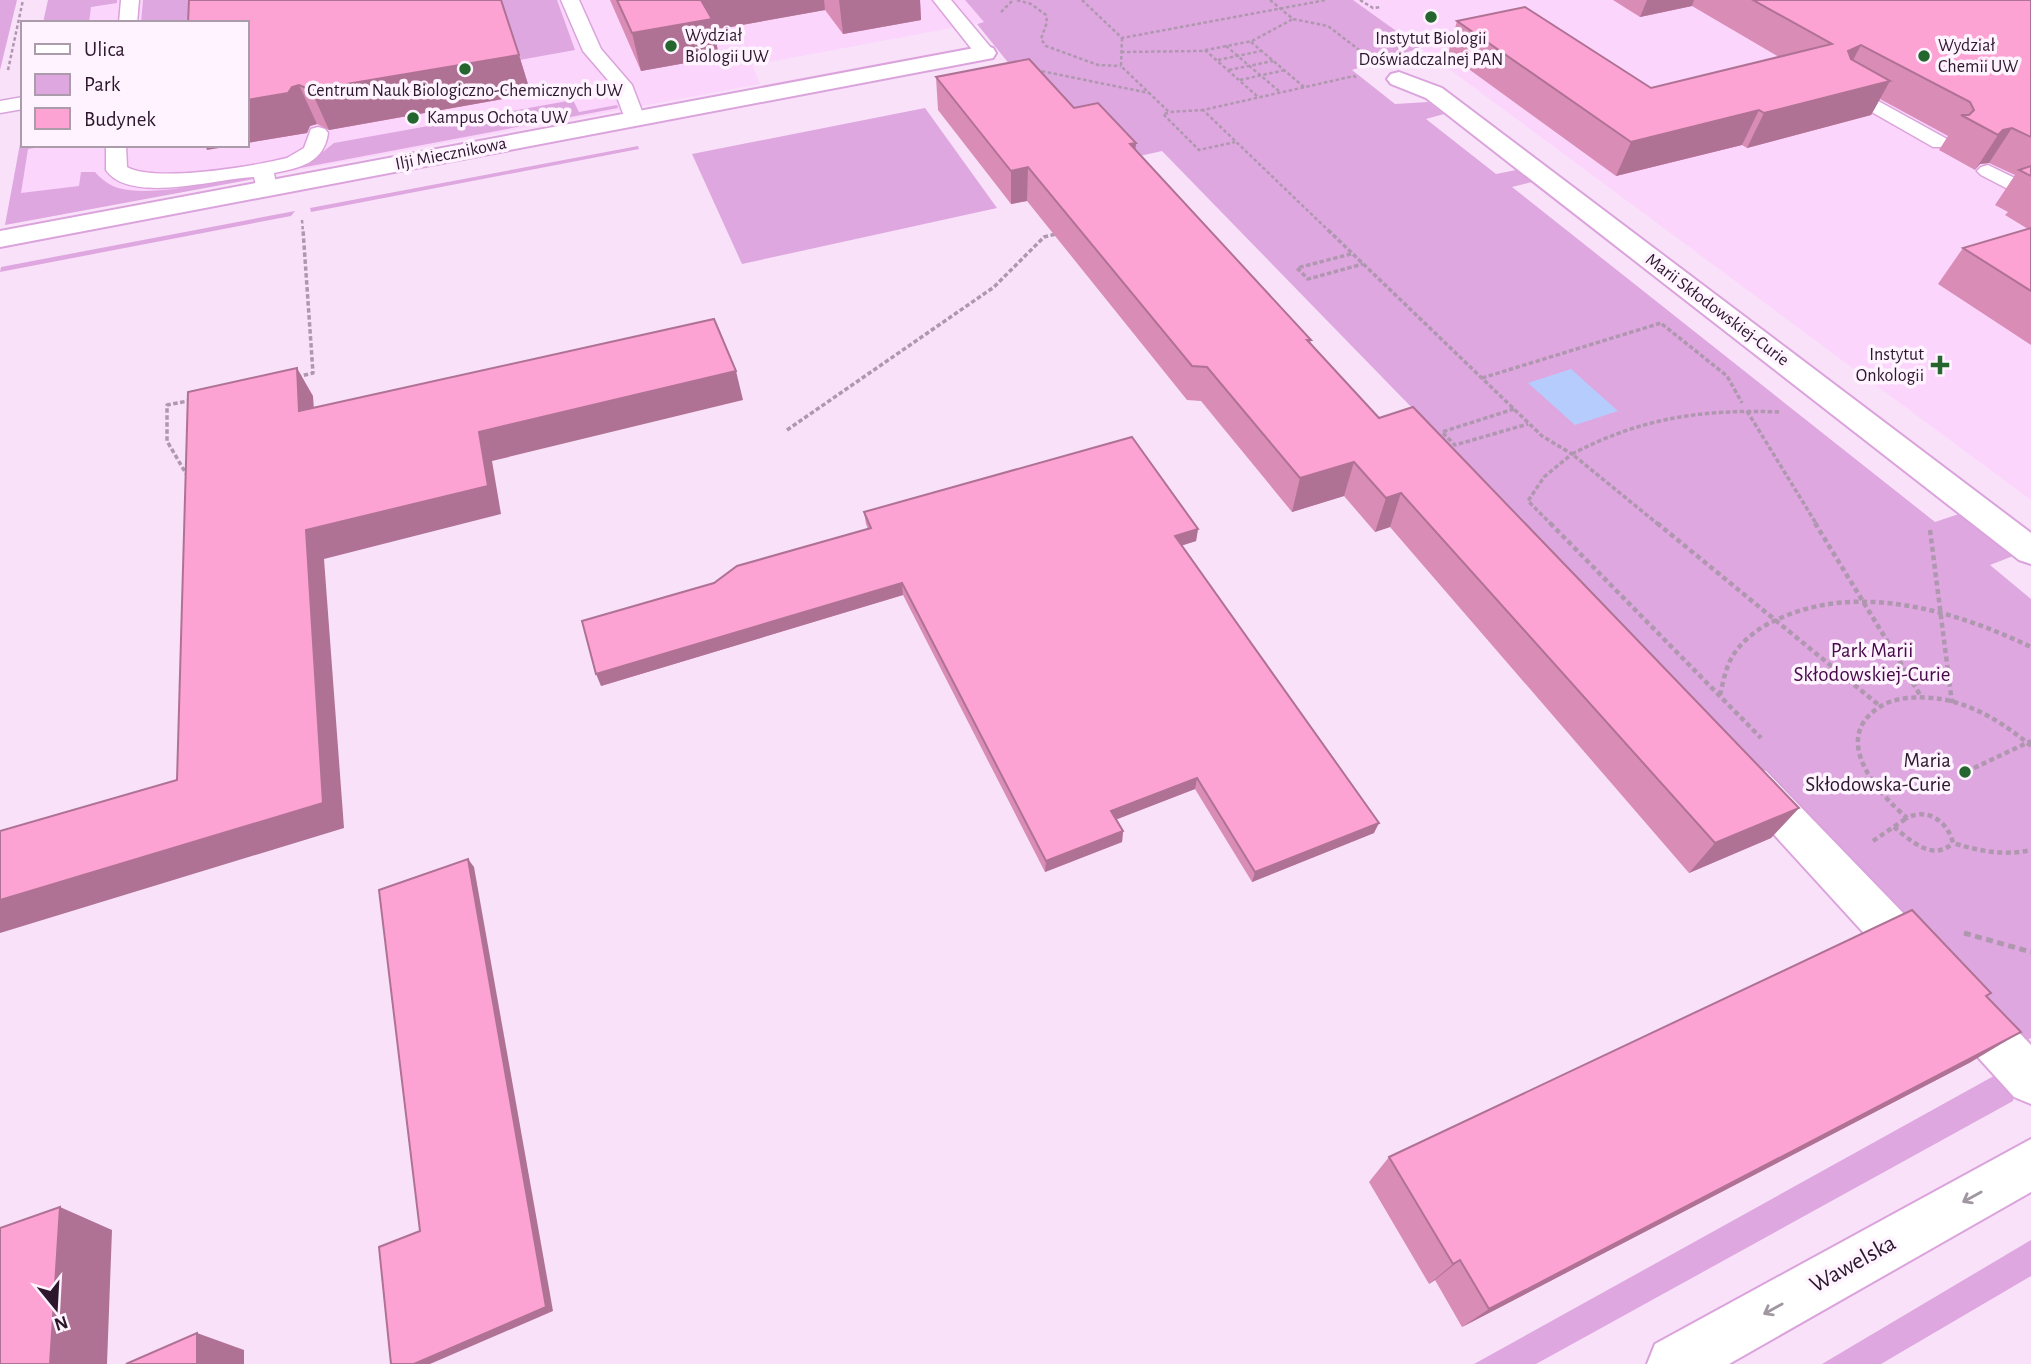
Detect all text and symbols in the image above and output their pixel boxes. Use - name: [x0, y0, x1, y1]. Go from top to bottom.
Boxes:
- marker: Instytut Biologii Doświadczalnej PAN: [1423, 9, 1439, 25]
- legend: [21, 21, 248, 147]
- place label: Wydział Biologii UW: [685, 27, 769, 66]
- place label: Instytut Biologii Doświadczalnej PAN: [1359, 30, 1503, 69]
- place label: Wydział Chemii UW: [1938, 37, 2018, 76]
- marker: Wydział Biologii UW: [663, 38, 679, 54]
- text: Ulica: [84, 39, 125, 60]
- marker: Wydział Chemii UW: [1916, 48, 1932, 64]
- marker: Centrum Nauk Biologiczno-Chemicznych UW: [457, 61, 473, 77]
- text: Park: [84, 74, 121, 95]
- place label: Centrum Nauk Biologiczno-Chemicznych UW: [307, 82, 623, 100]
- text: Budynek: [84, 109, 156, 130]
- place label: Kampus Ochota UW: [427, 109, 568, 127]
- marker: Kampus Ochota UW: [405, 110, 421, 126]
- street label: Ilji Miecznikowa: [394, 134, 508, 174]
- street label: Marii Skłodowskiej-Curie: [1642, 250, 1792, 370]
- place label: Instytut Onkologii: [1856, 346, 1924, 385]
- marker: Instytut Onkologii: [1930, 355, 1950, 375]
- park label: Park Marii Skłodowskiej-Curie: [1794, 640, 1950, 685]
- place label: Maria Skłodowska-Curie: [1805, 750, 1951, 795]
- marker: Maria Skłodowska-Curie: [1957, 764, 1973, 780]
- one-way arrow: [1962, 1190, 1982, 1204]
- street label: Wawelska: [1806, 1231, 1900, 1297]
- north arrow: [21, 1273, 91, 1343]
- one-way arrow: [1764, 1302, 1784, 1316]
- text: N: [52, 1312, 70, 1334]

